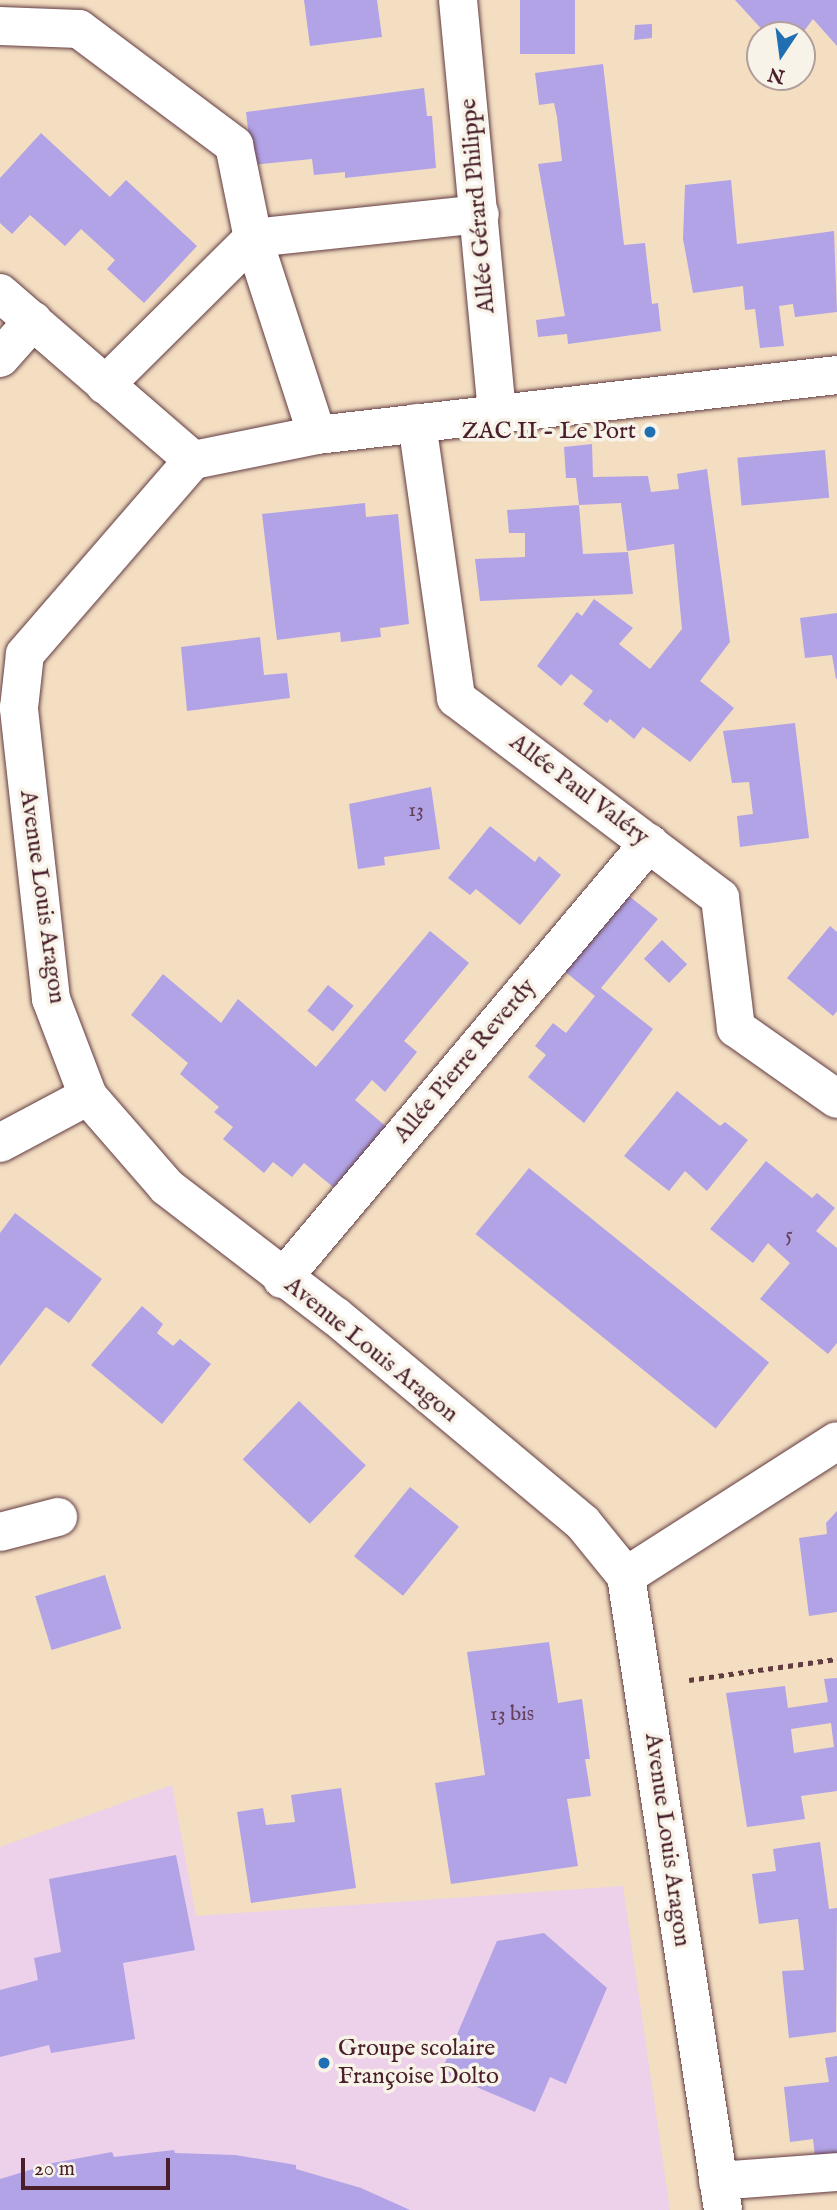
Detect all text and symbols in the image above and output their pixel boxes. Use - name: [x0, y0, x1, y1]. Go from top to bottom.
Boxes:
- north arrow: [746, 21, 816, 91]
- text: N: [766, 61, 787, 88]
- street label: Allée Gérard Philippe: [454, 97, 502, 315]
- place label: ZAC II - Le Port: [462, 418, 636, 446]
- marker: ZAC II - Le Port: [642, 424, 658, 440]
- street label: Allée Paul Valéry: [503, 728, 655, 852]
- street label: Avenue Louis Aragon: [13, 788, 71, 1006]
- house number: 13: [408, 798, 424, 824]
- street label: Allée Pierre Reverdy: [388, 973, 542, 1149]
- house number: 5: [785, 1223, 793, 1249]
- street label: Avenue Louis Aragon: [278, 1271, 464, 1429]
- house number: 13 bis: [490, 1702, 534, 1728]
- street label: Avenue Louis Aragon: [638, 1731, 696, 1949]
- place label: Groupe scolaire Françoise Dolto: [338, 2035, 499, 2091]
- marker: Groupe scolaire Françoise Dolto: [316, 2055, 332, 2071]
- scale bar: [24, 2144, 173, 2188]
- text: 20 m: [34, 2156, 75, 2183]

